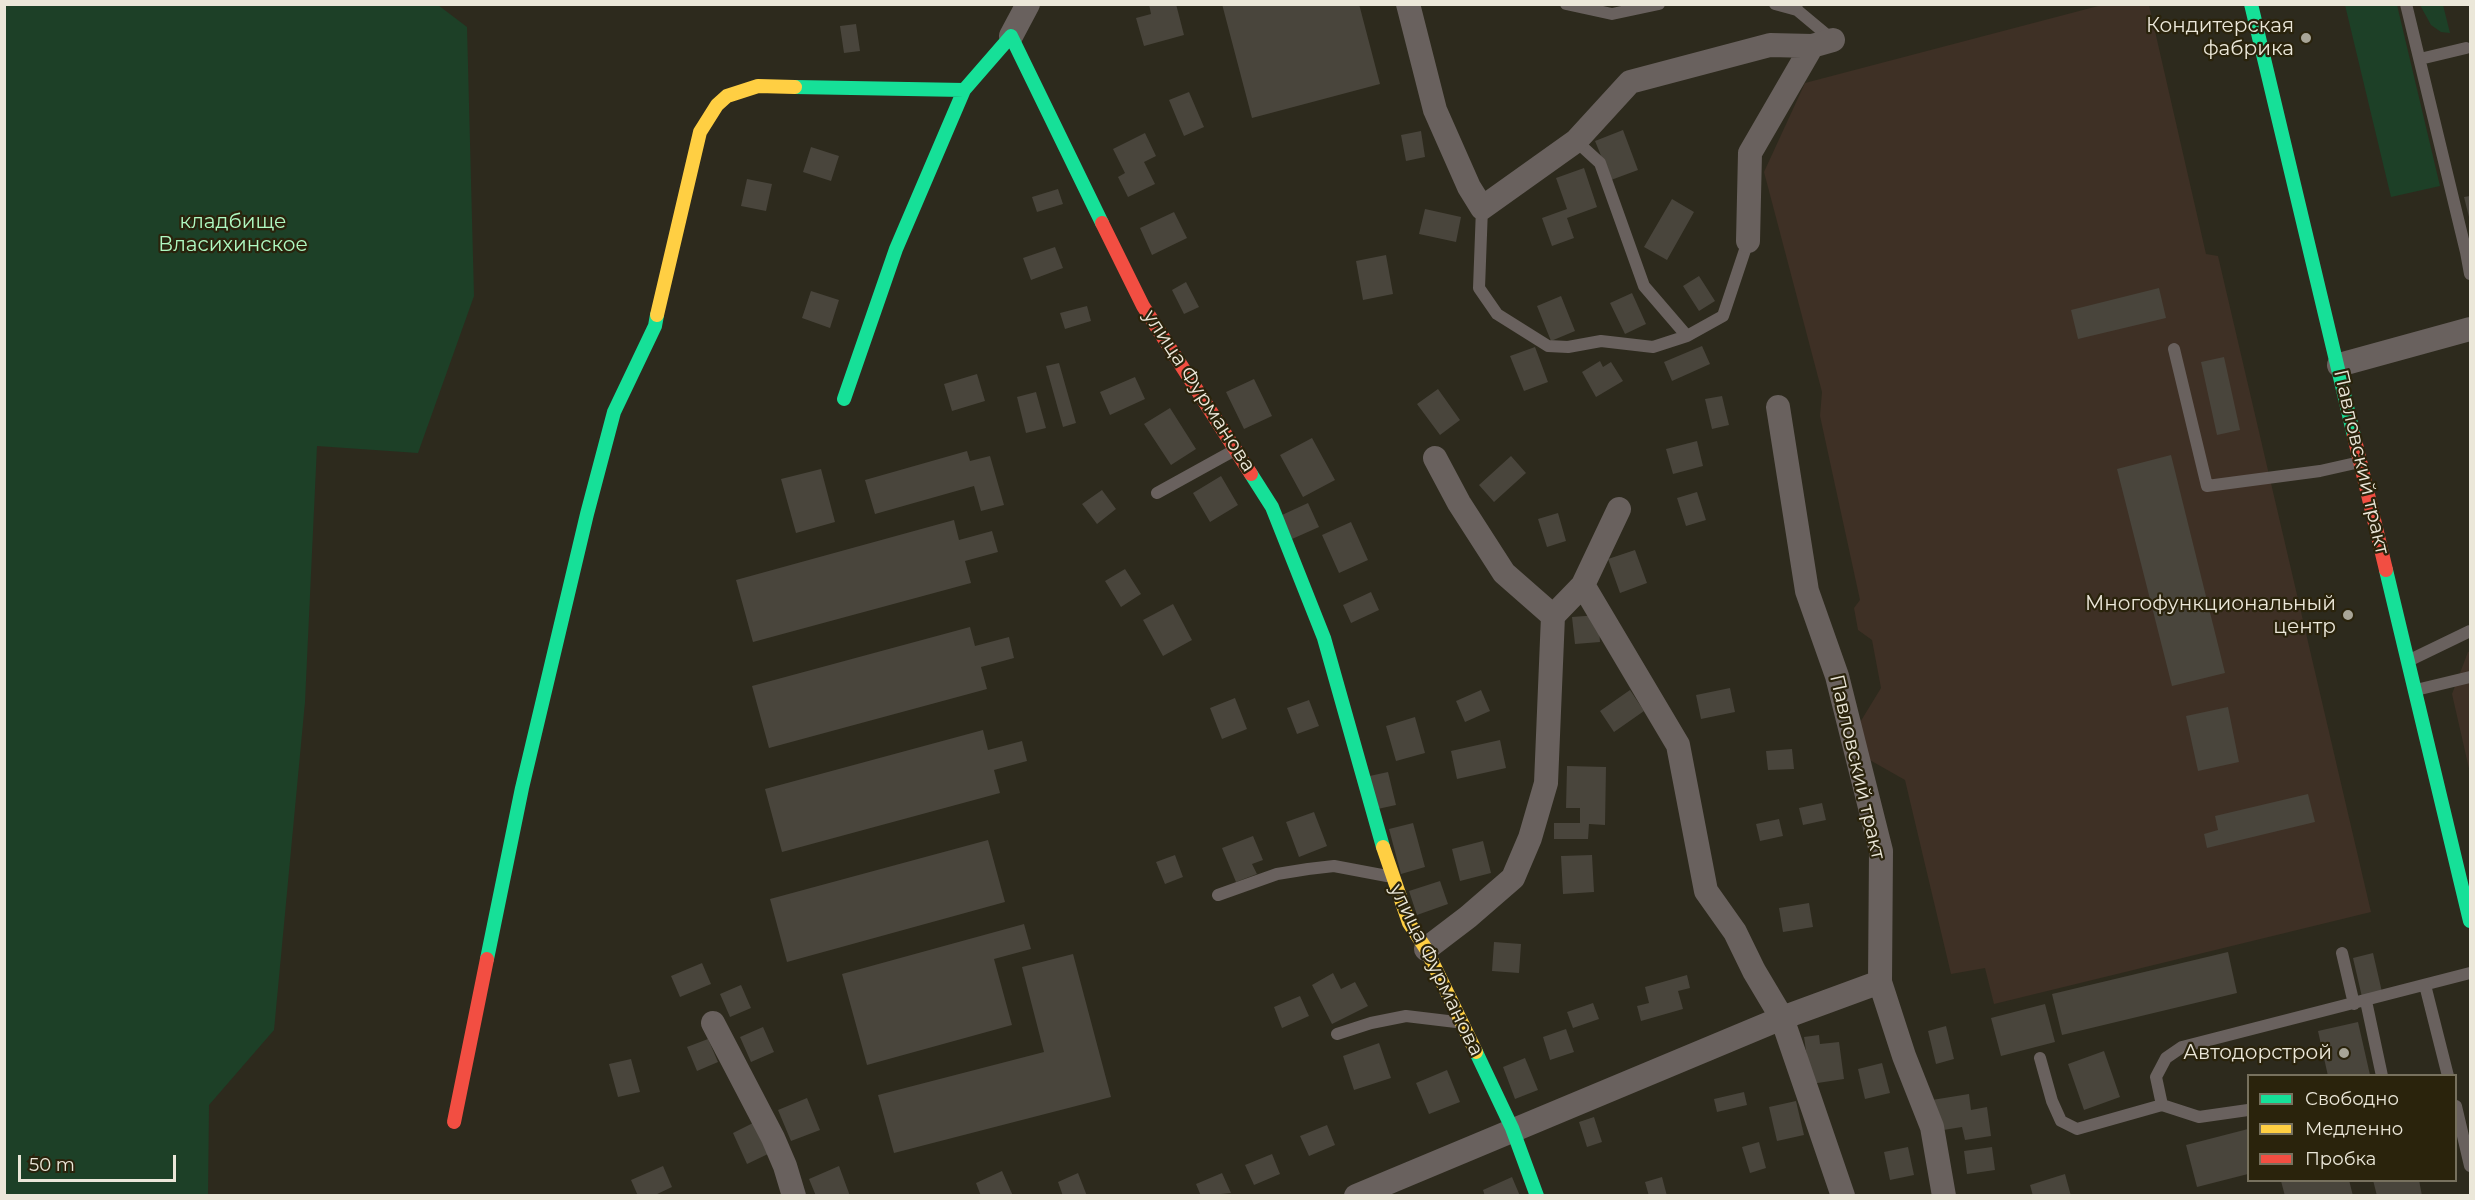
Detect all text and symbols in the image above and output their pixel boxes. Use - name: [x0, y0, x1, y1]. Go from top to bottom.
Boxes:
- place label: Кондитерская фабрика: [2146, 14, 2294, 61]
- marker: Кондитерская фабрика: [2299, 31, 2313, 45]
- park label: кладбище Власихинское: [158, 210, 308, 257]
- street label: улица Фурманова: [1138, 305, 1260, 477]
- street label: Павловский тракт: [2328, 367, 2394, 557]
- place label: Многофункциональный центр: [2085, 592, 2336, 639]
- marker: Многофункциональный центр: [2341, 608, 2355, 622]
- street label: Павловский тракт: [1824, 672, 1890, 862]
- street label: улица Фурманова: [1384, 880, 1488, 1060]
- place label: Автодорстрой: [2183, 1041, 2332, 1065]
- marker: Автодорстрой: [2337, 1046, 2351, 1060]
- legend: [2247, 1074, 2457, 1182]
- text: Свободно: [2305, 1088, 2399, 1110]
- text: Медленно: [2305, 1118, 2403, 1140]
- scale bar: [21, 1143, 178, 1181]
- text: Пробка: [2305, 1148, 2376, 1170]
- text: 50 m: [29, 1154, 75, 1176]

